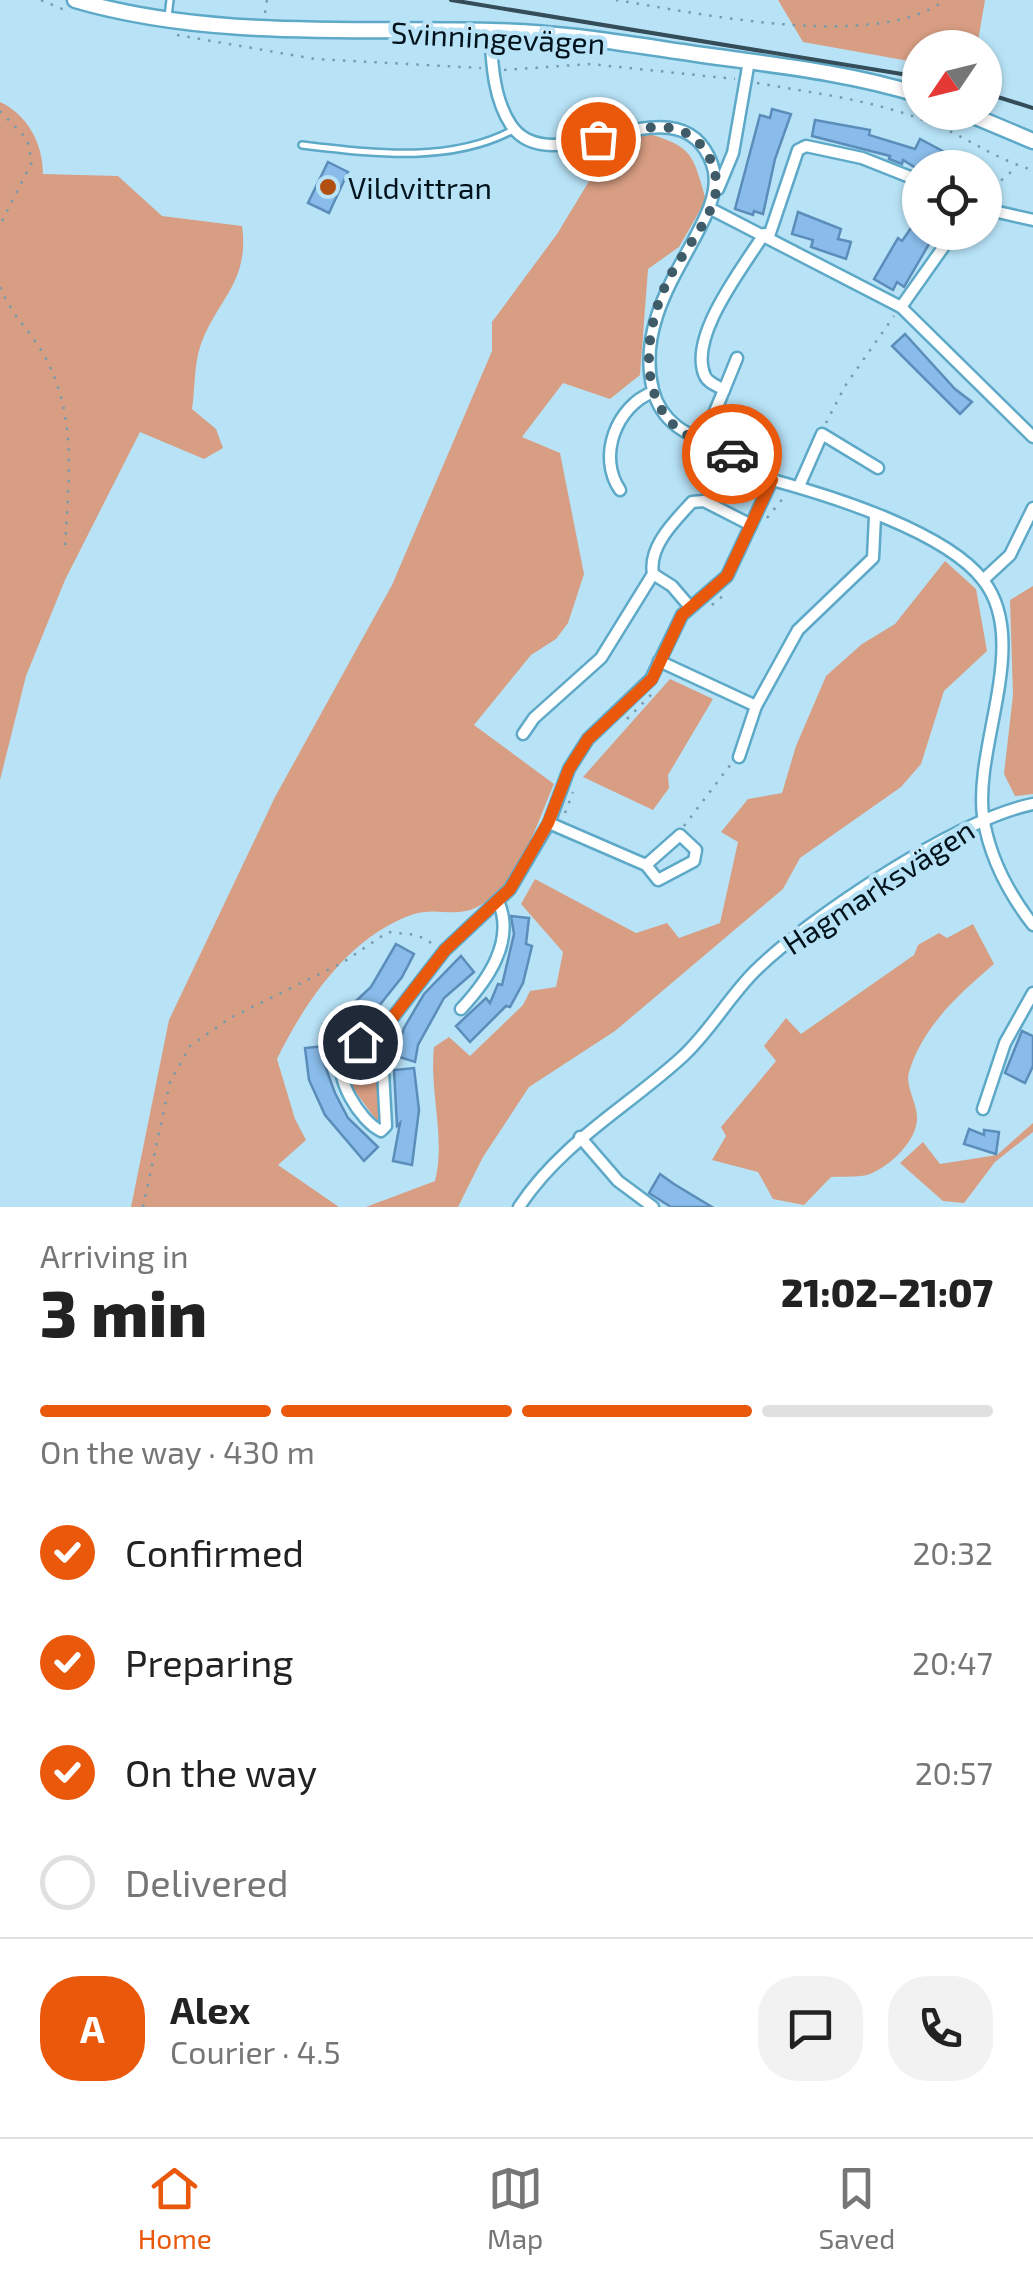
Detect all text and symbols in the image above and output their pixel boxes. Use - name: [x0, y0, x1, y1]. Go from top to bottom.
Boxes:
- street label: Svinningevägen: [390, 13, 606, 61]
- north arrow: [902, 30, 1002, 130]
- map controls: [902, 30, 1002, 250]
- pin: [556, 97, 641, 182]
- icon: bag: [571, 112, 626, 167]
- button: locate: [902, 150, 1002, 250]
- place label: Vildvittran: [348, 169, 492, 205]
- marker: Vildvittran: [317, 176, 339, 198]
- courier: [682, 404, 782, 504]
- icon: car: [705, 427, 760, 482]
- street label: Hagmarksvägen: [776, 811, 980, 961]
- pin: [318, 1000, 403, 1085]
- icon: home: [333, 1015, 388, 1070]
- text: Arriving in: [40, 1236, 189, 1274]
- text: 21:02–21:07: [781, 1269, 993, 1315]
- text: 3 min: [40, 1272, 207, 1350]
- text: On the way · 430 m: [40, 1432, 315, 1470]
- icon: check: [40, 1525, 95, 1580]
- text: Confirmed: [125, 1529, 304, 1575]
- text: 20:32: [912, 1533, 993, 1571]
- icon: check: [40, 1635, 95, 1690]
- text: Preparing: [125, 1639, 293, 1685]
- text: 20:47: [912, 1643, 993, 1681]
- icon: check: [40, 1745, 95, 1800]
- text: On the way: [125, 1749, 317, 1795]
- text: 20:57: [915, 1753, 993, 1791]
- text: Delivered: [125, 1859, 289, 1905]
- button: chat: [758, 1976, 863, 2081]
- button: phone: [888, 1976, 993, 2081]
- text: Alex: [170, 1986, 250, 2032]
- text: A: [80, 2005, 105, 2051]
- text: Courier · 4.5: [170, 2032, 341, 2070]
- tab: Home: [138, 2161, 212, 2255]
- tab: Map: [487, 2161, 543, 2255]
- tab: Saved: [819, 2161, 895, 2255]

